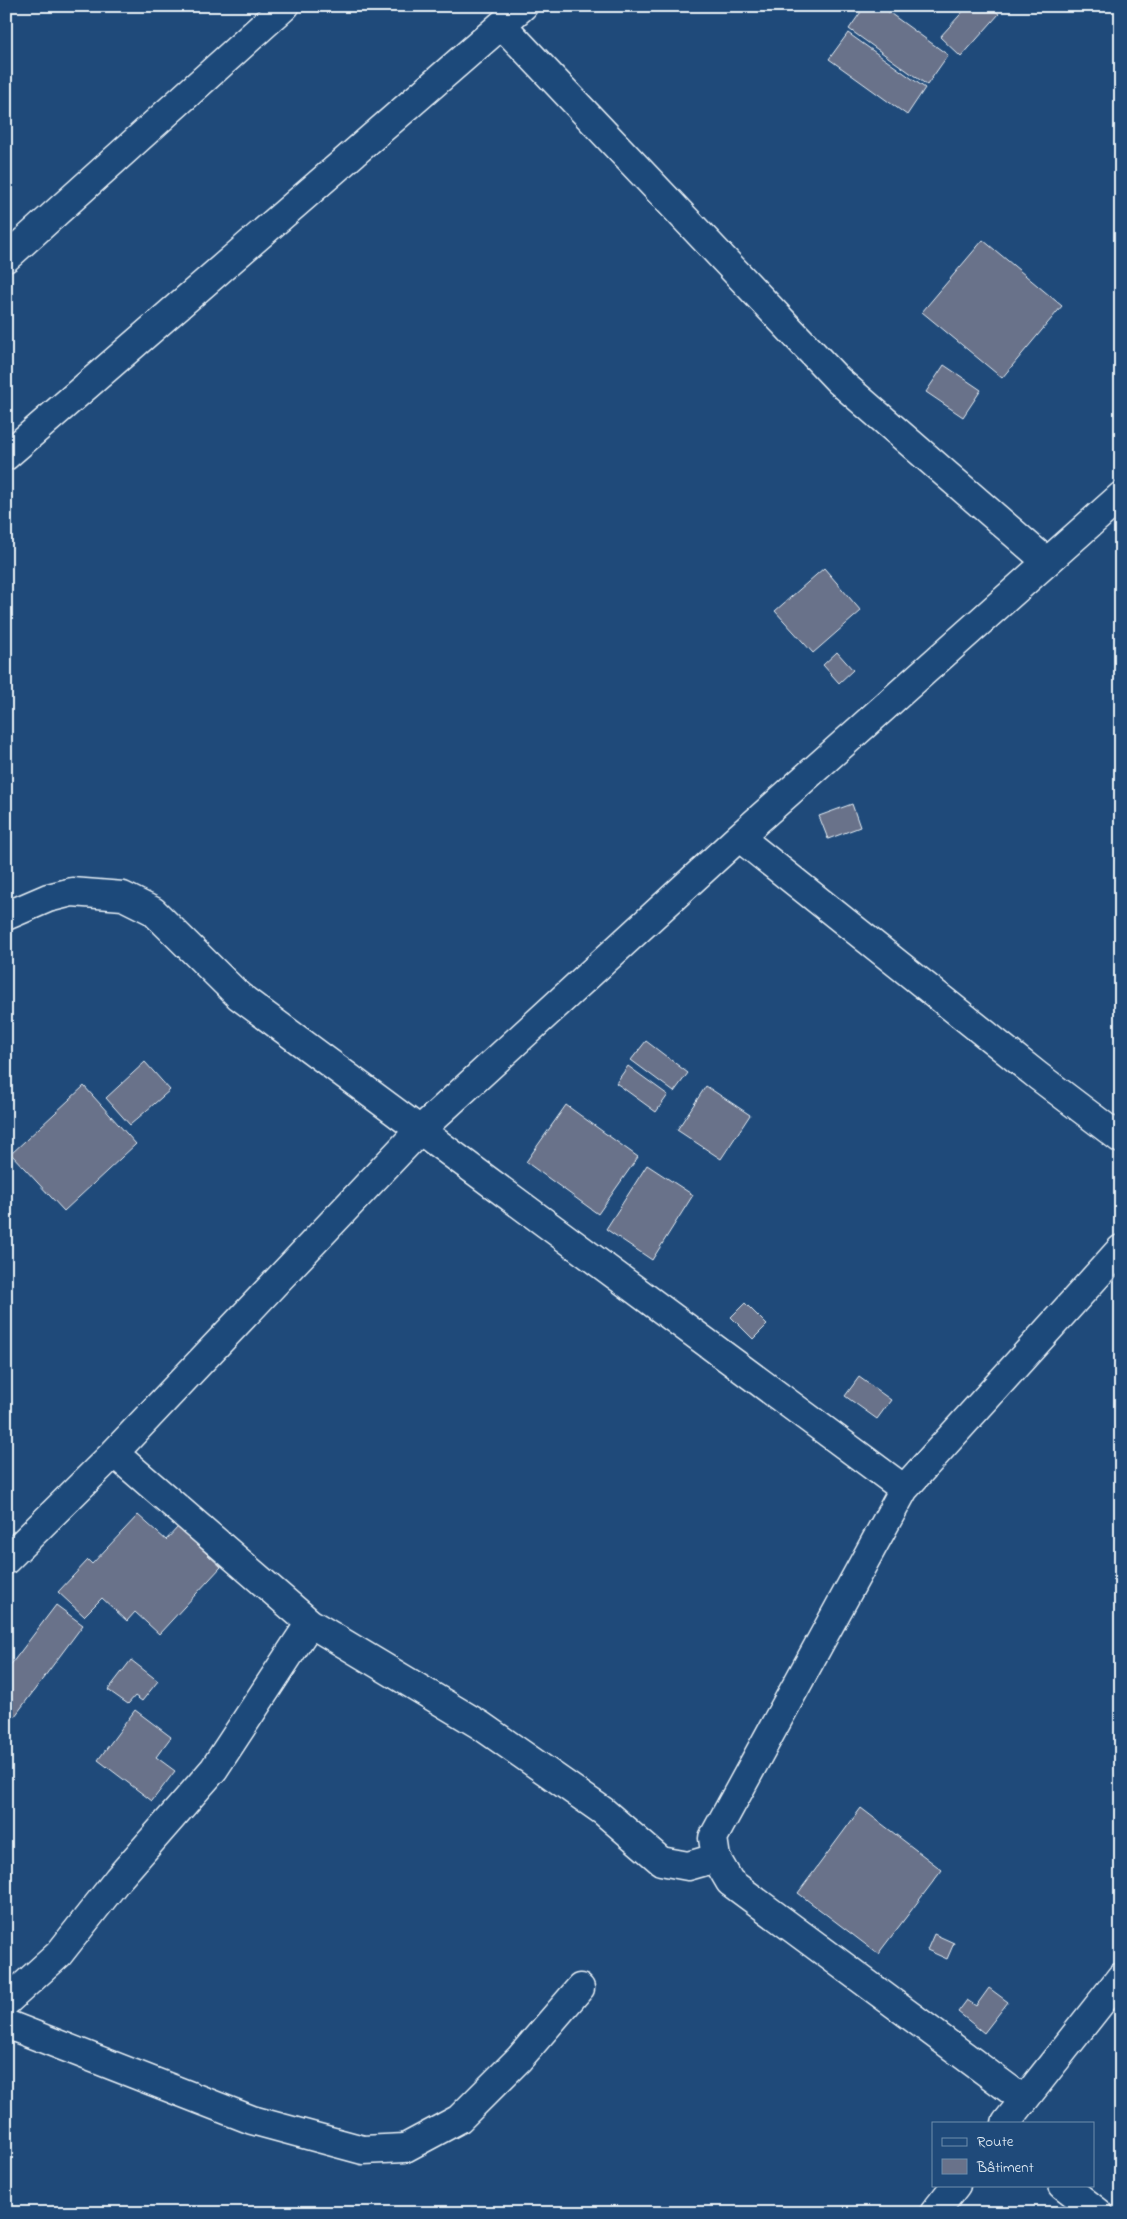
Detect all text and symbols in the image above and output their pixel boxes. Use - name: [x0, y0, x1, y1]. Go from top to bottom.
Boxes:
- legend: [932, 2122, 1094, 2186]
- text: Route: [977, 2131, 1014, 2153]
- text: Bâtiment: [976, 2157, 1034, 2179]

